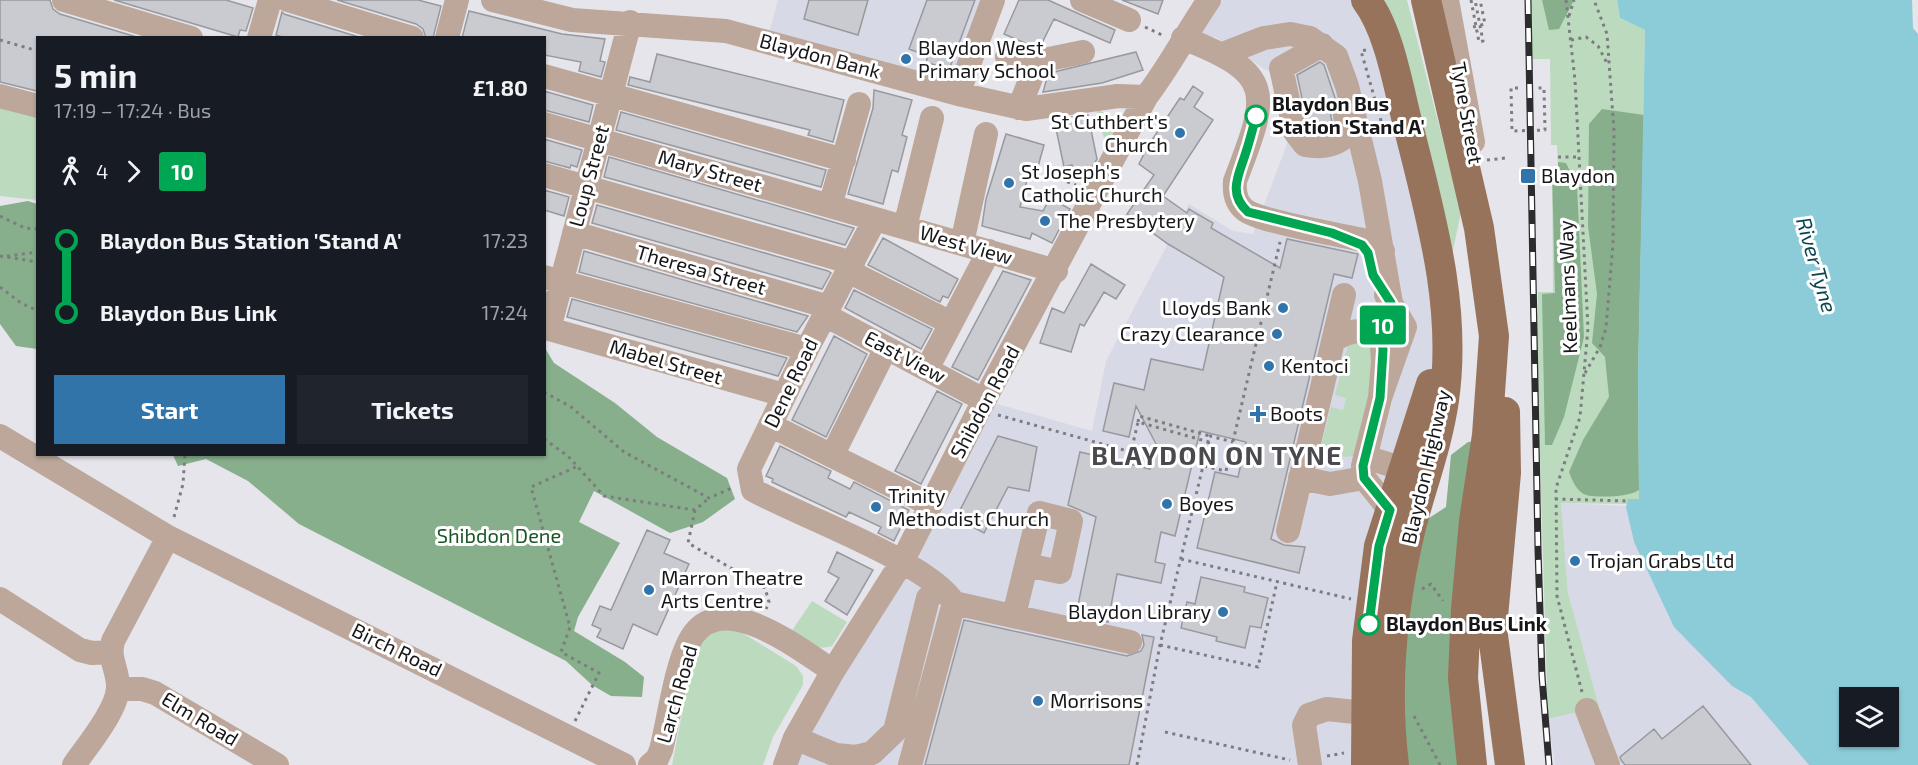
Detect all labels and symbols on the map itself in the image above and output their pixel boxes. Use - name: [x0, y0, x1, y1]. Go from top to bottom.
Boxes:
- street label: Blaydon Bank: [757, 27, 883, 83]
- place label: Blaydon West Primary School: [918, 35, 1055, 82]
- marker: Blaydon West Primary School: [899, 52, 913, 66]
- street label: Tyne Street: [1447, 60, 1489, 166]
- place label: Blaydon Bus Station 'Stand A': [1272, 91, 1425, 138]
- marker: Blaydon Bus Station 'Stand A': [1245, 105, 1267, 127]
- place label: St Cuthbert's Church: [1051, 109, 1168, 156]
- street label: Loup Street: [563, 122, 613, 229]
- marker: St Cuthbert's Church: [1173, 126, 1187, 140]
- street label: Mary Street: [656, 144, 765, 196]
- place label: St Joseph's Catholic Church: [1021, 159, 1163, 206]
- place label: Blaydon: [1541, 163, 1615, 187]
- marker: Blaydon: [1519, 167, 1537, 185]
- marker: St Joseph's Catholic Church: [1002, 176, 1016, 190]
- place label: The Presbytery: [1057, 208, 1195, 232]
- marker: The Presbytery: [1038, 214, 1052, 228]
- water label: River Tyne: [1791, 214, 1843, 316]
- street label: West View: [917, 219, 1015, 269]
- street label: Keelmans Way: [1553, 219, 1581, 354]
- street label: Theresa Street: [634, 239, 769, 299]
- place label: Lloyds Bank: [1162, 295, 1271, 319]
- marker: Lloyds Bank: [1276, 301, 1290, 315]
- line badge: 10: [1356, 306, 1410, 344]
- place label: Crazy Clearance: [1120, 321, 1265, 345]
- street label: East View: [861, 325, 950, 387]
- marker: Crazy Clearance: [1270, 327, 1284, 341]
- street label: Mabel Street: [607, 333, 726, 389]
- street label: Dene Road: [758, 334, 822, 431]
- street label: Shibdon Road: [944, 341, 1024, 462]
- place label: Kentoci: [1281, 353, 1349, 377]
- marker: Kentoci: [1262, 359, 1276, 373]
- street label: Blaydon Highway: [1396, 387, 1455, 546]
- place label: Boots: [1270, 401, 1323, 425]
- marker: Boots: [1251, 407, 1265, 421]
- district label: BLAYDON ON TYNE: [1091, 439, 1343, 470]
- place label: Trinity Methodist Church: [888, 483, 1049, 530]
- place label: Boyes: [1179, 491, 1234, 515]
- marker: Boyes: [1160, 497, 1174, 511]
- marker: Trinity Methodist Church: [869, 500, 883, 514]
- park label: Shibdon Dene: [437, 523, 561, 547]
- place label: Trojan Grabs Ltd: [1587, 548, 1734, 572]
- marker: Trojan Grabs Ltd: [1568, 554, 1582, 568]
- place label: Marron Theatre Arts Centre: [661, 565, 803, 612]
- marker: Marron Theatre Arts Centre: [642, 583, 656, 597]
- place label: Blaydon Library: [1068, 599, 1211, 623]
- marker: Blaydon Library: [1216, 605, 1230, 619]
- place label: Blaydon Bus Link: [1386, 611, 1548, 636]
- marker: Blaydon Bus Link: [1358, 613, 1380, 635]
- street label: Birch Road: [349, 617, 446, 681]
- street label: Larch Road: [651, 642, 701, 746]
- street label: Elm Road: [158, 686, 243, 750]
- place label: Morrisons: [1050, 688, 1143, 712]
- marker: Morrisons: [1031, 694, 1045, 708]

